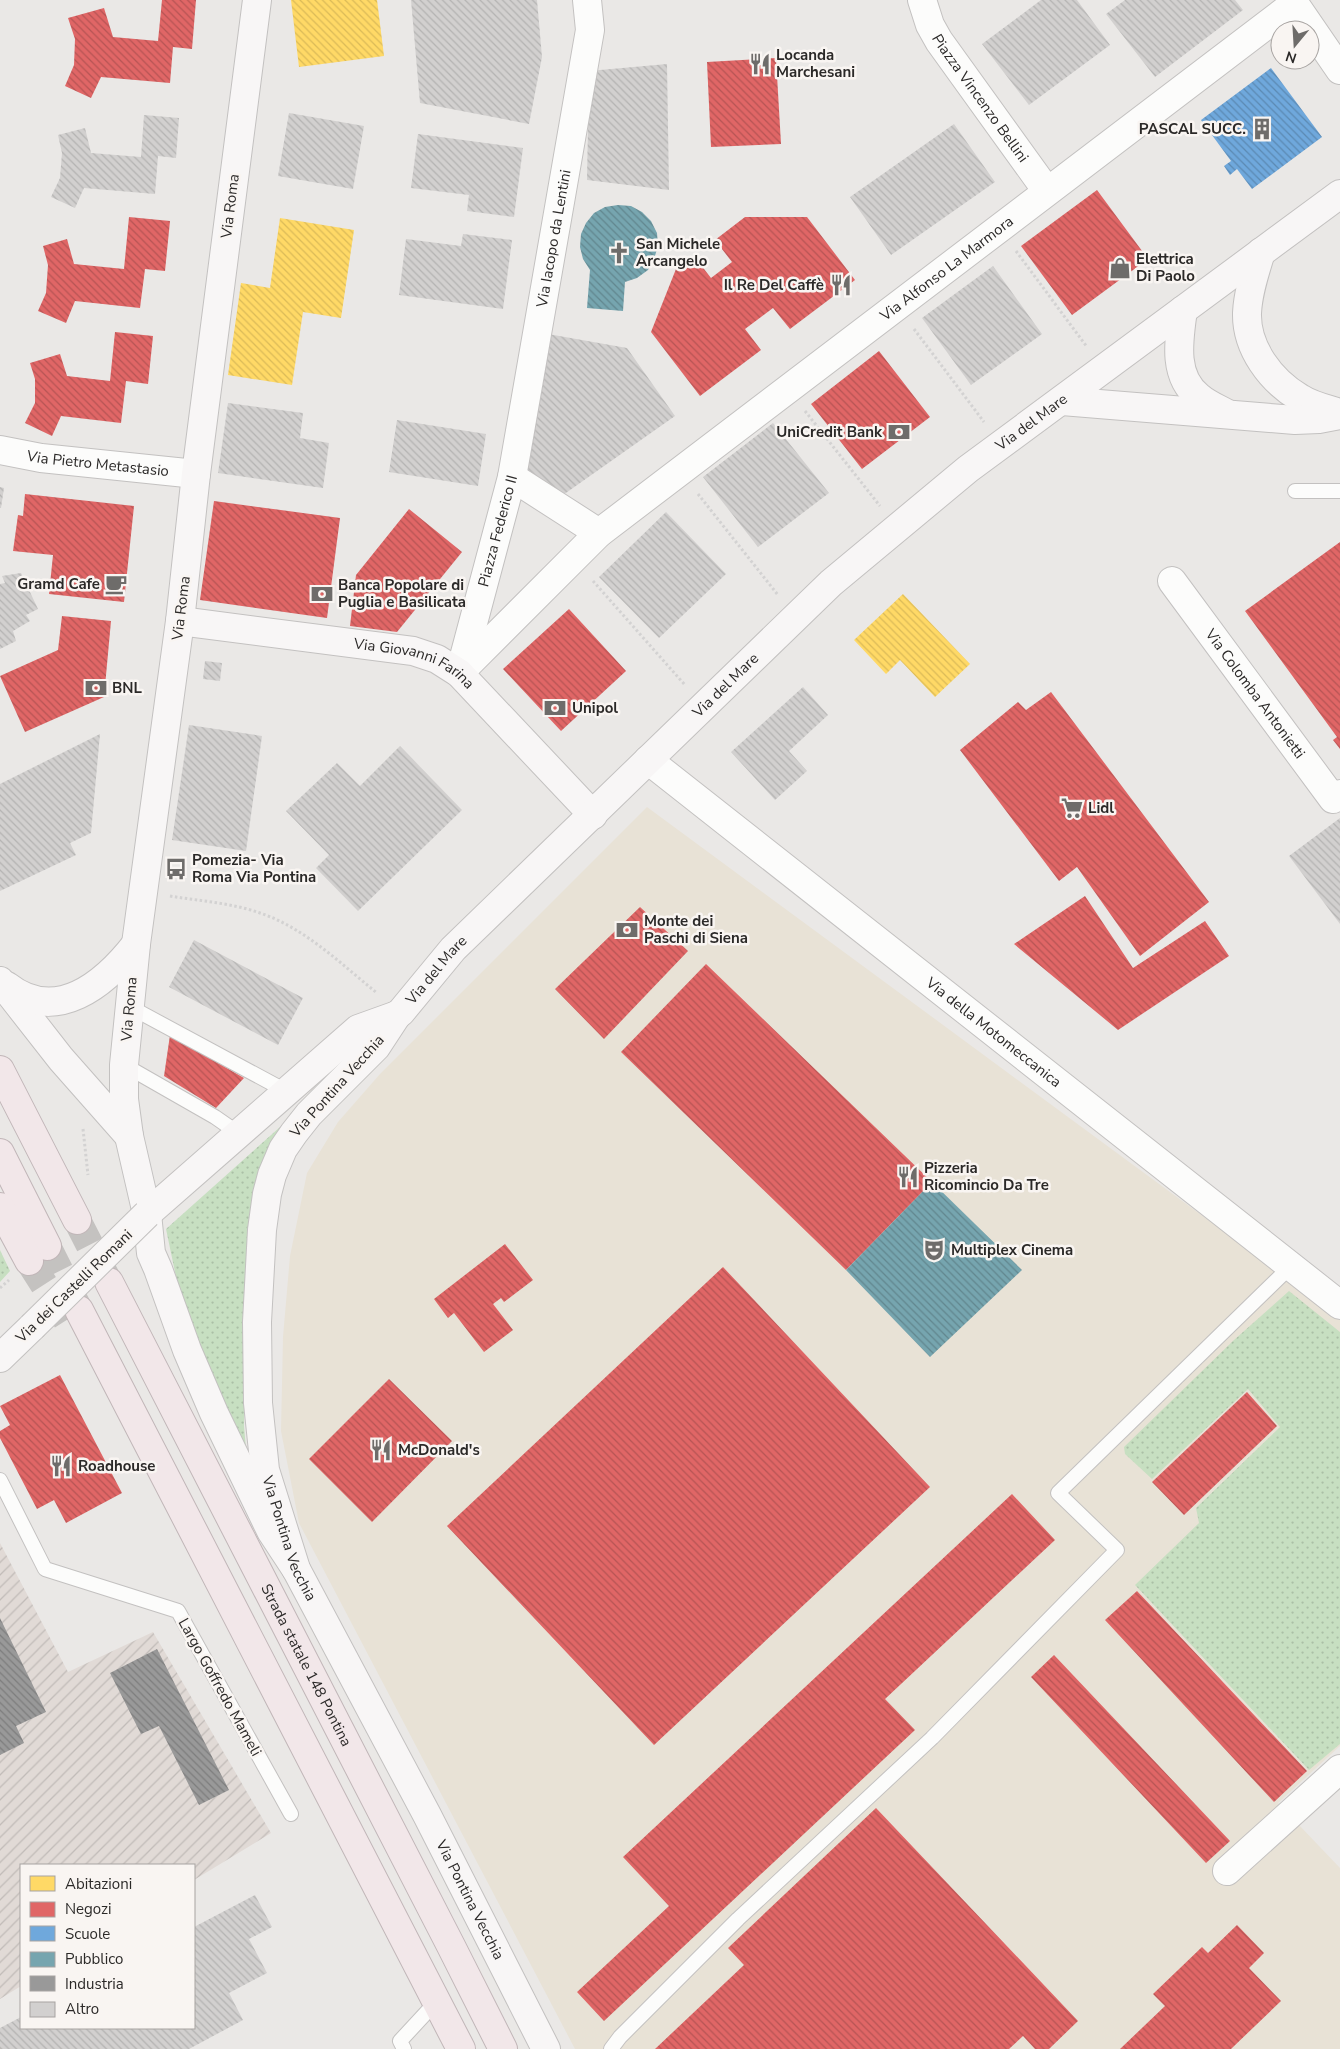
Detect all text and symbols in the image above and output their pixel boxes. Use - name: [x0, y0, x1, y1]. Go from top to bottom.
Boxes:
- north arrow: [1270, 20, 1320, 70]
- street label: Piazza Vincenzo Bellini: [927, 30, 1033, 166]
- place label: Locanda Marchesani: [776, 45, 855, 82]
- text: N: [1283, 46, 1299, 68]
- restaurant icon: Locanda Marchesani: [747, 51, 773, 77]
- building icon: PASCAL SUCC.: [1249, 116, 1275, 142]
- place label: PASCAL SUCC.: [1139, 119, 1246, 139]
- street label: Via Iacopo da Lentini: [532, 168, 575, 310]
- street label: Via Roma: [216, 173, 244, 240]
- street label: Via Alfonso La Marmora: [875, 211, 1017, 326]
- place label: San Michele Arcangelo: [636, 234, 720, 271]
- church icon: San Michele Arcangelo: [606, 240, 632, 266]
- place label: Elettrica Di Paolo: [1136, 249, 1195, 286]
- shop icon: Elettrica Di Paolo: [1107, 255, 1133, 281]
- restaurant icon: Il Re Del Caffè: [828, 272, 854, 298]
- place label: Il Re Del Caffè: [724, 275, 824, 295]
- street label: Via del Mare: [991, 389, 1071, 456]
- bank icon: UniCredit Bank: [886, 419, 912, 445]
- place label: UniCredit Bank: [776, 422, 883, 442]
- street label: Via Pietro Metastasio: [24, 445, 170, 481]
- street label: Piazza Federico II: [473, 473, 522, 589]
- cafe icon: Gramd Cafe: [103, 571, 129, 597]
- place label: Gramd Cafe: [17, 574, 100, 594]
- street label: Via Roma: [167, 575, 195, 642]
- place label: Banca Popolare di Puglia e Basilicata: [338, 575, 466, 612]
- bank icon: Banca Popolare di Puglia e Basilicata: [309, 581, 335, 607]
- street label: Via Colomba Antonietti: [1200, 624, 1310, 763]
- street label: Via Giovanni Farina: [352, 633, 479, 693]
- street label: Via del Mare: [687, 649, 763, 723]
- bank icon: BNL: [83, 675, 109, 701]
- place label: BNL: [112, 678, 143, 698]
- bank icon: Unipol: [542, 695, 568, 721]
- place label: Unipol: [572, 698, 618, 718]
- supermarket icon: Lidl: [1059, 795, 1085, 821]
- place label: Lidl: [1088, 798, 1114, 818]
- place label: Pomezia- Via Roma Via Pontina: [192, 850, 316, 887]
- bus stop icon: Pomezia- Via Roma Via Pontina: [163, 856, 189, 882]
- place label: Monte dei Paschi di Siena: [644, 911, 748, 948]
- bank icon: Monte dei Paschi di Siena: [614, 917, 640, 943]
- street label: Via del Mare: [401, 931, 471, 1009]
- street label: Via della Motomeccanica: [921, 972, 1065, 1092]
- street label: Via Roma: [116, 976, 142, 1043]
- street label: Via Pontina Vecchia: [285, 1030, 389, 1142]
- place label: Pizzeria Ricomincio Da Tre: [924, 1158, 1049, 1195]
- restaurant icon: Pizzeria Ricomincio Da Tre: [895, 1164, 921, 1190]
- street label: Via dei Castelli Romani: [11, 1225, 137, 1348]
- theatre icon: Multiplex Cinema: [921, 1237, 947, 1263]
- place label: Multiplex Cinema: [951, 1240, 1073, 1260]
- restaurant icon: McDonald's: [368, 1437, 394, 1463]
- place label: McDonald's: [398, 1440, 480, 1460]
- restaurant icon: Roadhouse: [48, 1453, 74, 1479]
- place label: Roadhouse: [78, 1456, 156, 1476]
- street label: Via Pontina Vecchia: [257, 1472, 321, 1604]
- street label: Strada statale 148 Pontina: [256, 1580, 357, 1750]
- street label: Largo Goffredo Mameli: [174, 1614, 266, 1760]
- street label: Via Pontina Vecchia: [431, 1836, 509, 1963]
- legend: [20, 1864, 195, 2029]
- text: Abitazioni: [65, 1874, 132, 1894]
- text: Negozi: [65, 1899, 112, 1919]
- text: Scuole: [65, 1924, 110, 1944]
- text: Pubblico: [65, 1949, 123, 1969]
- text: Industria: [65, 1974, 124, 1994]
- text: Altro: [65, 1999, 99, 2019]

